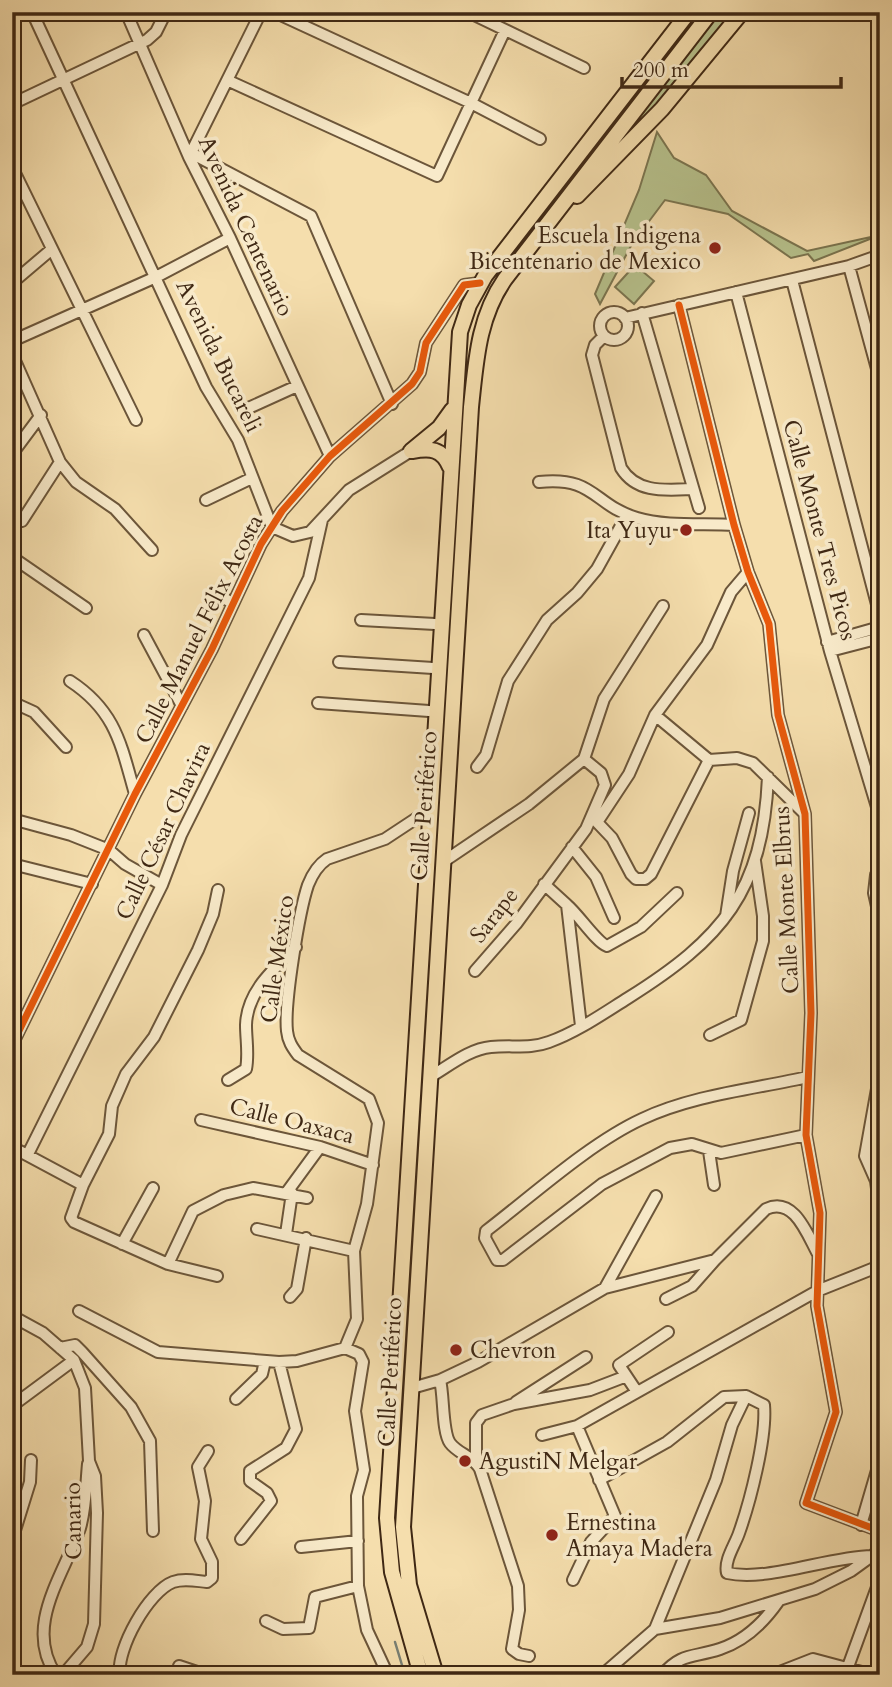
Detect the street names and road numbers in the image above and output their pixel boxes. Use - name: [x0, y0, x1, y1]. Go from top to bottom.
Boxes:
- street label: Avenida Centenario: [191, 131, 301, 321]
- street label: Avenida Bucareli: [169, 275, 269, 437]
- street label: Calle Monte Tres Picos: [776, 416, 864, 644]
- street label: Calle Manuel Félix Acosta: [128, 509, 270, 749]
- street label: Calle Periférico: [403, 730, 445, 882]
- street label: Calle César Chavira: [108, 737, 218, 925]
- street label: Calle Monte Elbrus: [766, 805, 806, 995]
- street label: Sarape: [463, 881, 525, 949]
- street label: Calle México: [253, 893, 301, 1025]
- street label: Calle Oaxaca: [226, 1091, 358, 1151]
- street label: Calle Periférico: [371, 1296, 409, 1448]
- street label: Canario: [57, 1482, 89, 1560]

